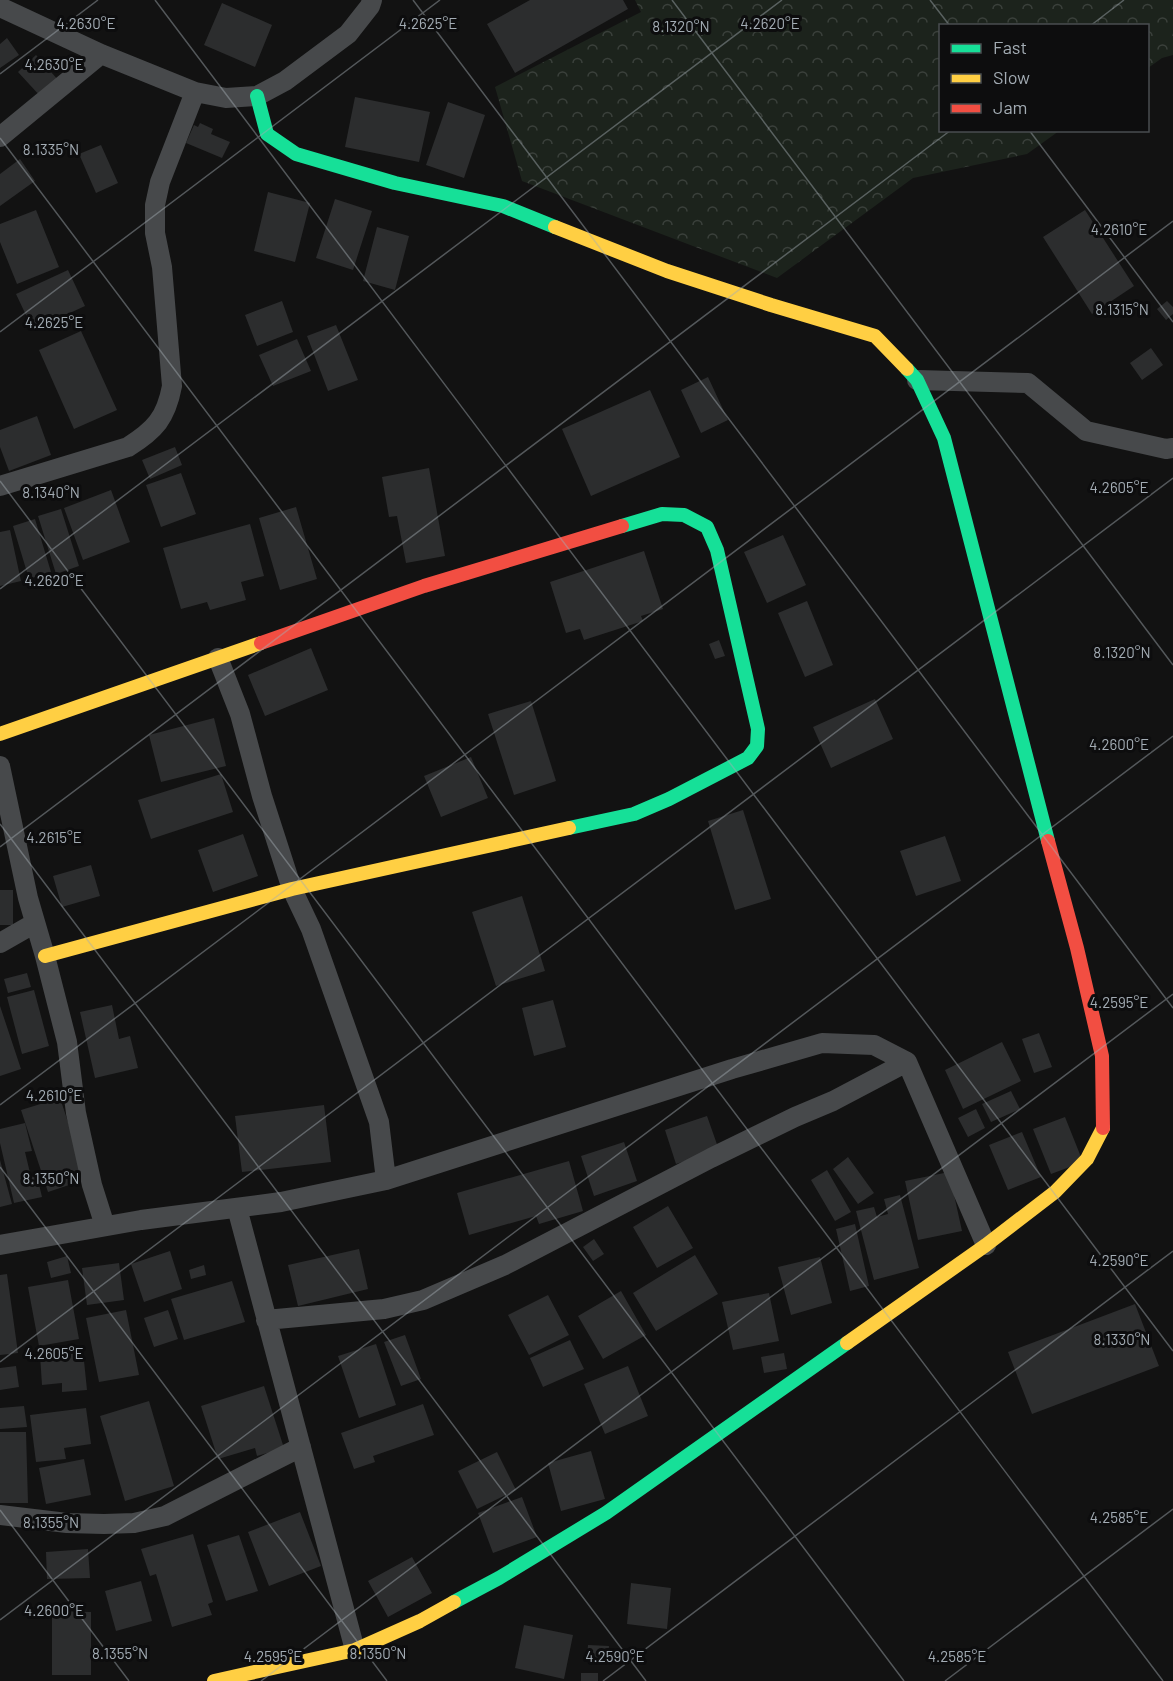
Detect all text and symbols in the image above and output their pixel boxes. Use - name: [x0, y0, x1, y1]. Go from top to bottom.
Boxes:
- text: 4.2630°E: [56, 14, 116, 32]
- text: 4.2625°E: [399, 14, 457, 32]
- text: 4.2620°E: [740, 14, 800, 32]
- text: 8.1320°N: [652, 17, 710, 35]
- legend: [939, 24, 1149, 132]
- text: Fast: [993, 36, 1027, 58]
- text: 4.2630°E: [24, 55, 84, 73]
- text: Slow: [993, 66, 1030, 88]
- text: Jam: [993, 96, 1027, 118]
- text: 8.1335°N: [23, 140, 79, 158]
- text: 4.2610°E: [1091, 220, 1147, 238]
- text: 8.1315°N: [1095, 300, 1149, 318]
- text: 4.2625°E: [25, 313, 83, 331]
- text: 4.2605°E: [1089, 478, 1149, 496]
- text: 8.1340°N: [22, 483, 80, 501]
- text: 4.2620°E: [24, 571, 84, 589]
- text: 8.1320°N: [1093, 643, 1151, 661]
- text: 4.2600°E: [1089, 735, 1149, 753]
- text: 4.2615°E: [26, 828, 82, 846]
- text: 4.2595°E: [1090, 993, 1148, 1011]
- text: 4.2610°E: [26, 1086, 82, 1104]
- text: 8.1350°N: [22, 1169, 80, 1187]
- text: 4.2590°E: [1089, 1251, 1149, 1269]
- text: 8.1330°N: [1093, 1330, 1151, 1348]
- text: 4.2605°E: [24, 1344, 84, 1362]
- text: 4.2585°E: [1090, 1508, 1148, 1526]
- text: 8.1355°N: [23, 1513, 79, 1531]
- text: 4.2600°E: [24, 1601, 84, 1619]
- text: 8.1355°N: [92, 1644, 148, 1662]
- text: 8.1350°N: [349, 1644, 407, 1662]
- text: 4.2595°E: [244, 1647, 302, 1665]
- text: 4.2590°E: [585, 1647, 645, 1665]
- text: 4.2585°E: [928, 1647, 986, 1665]

